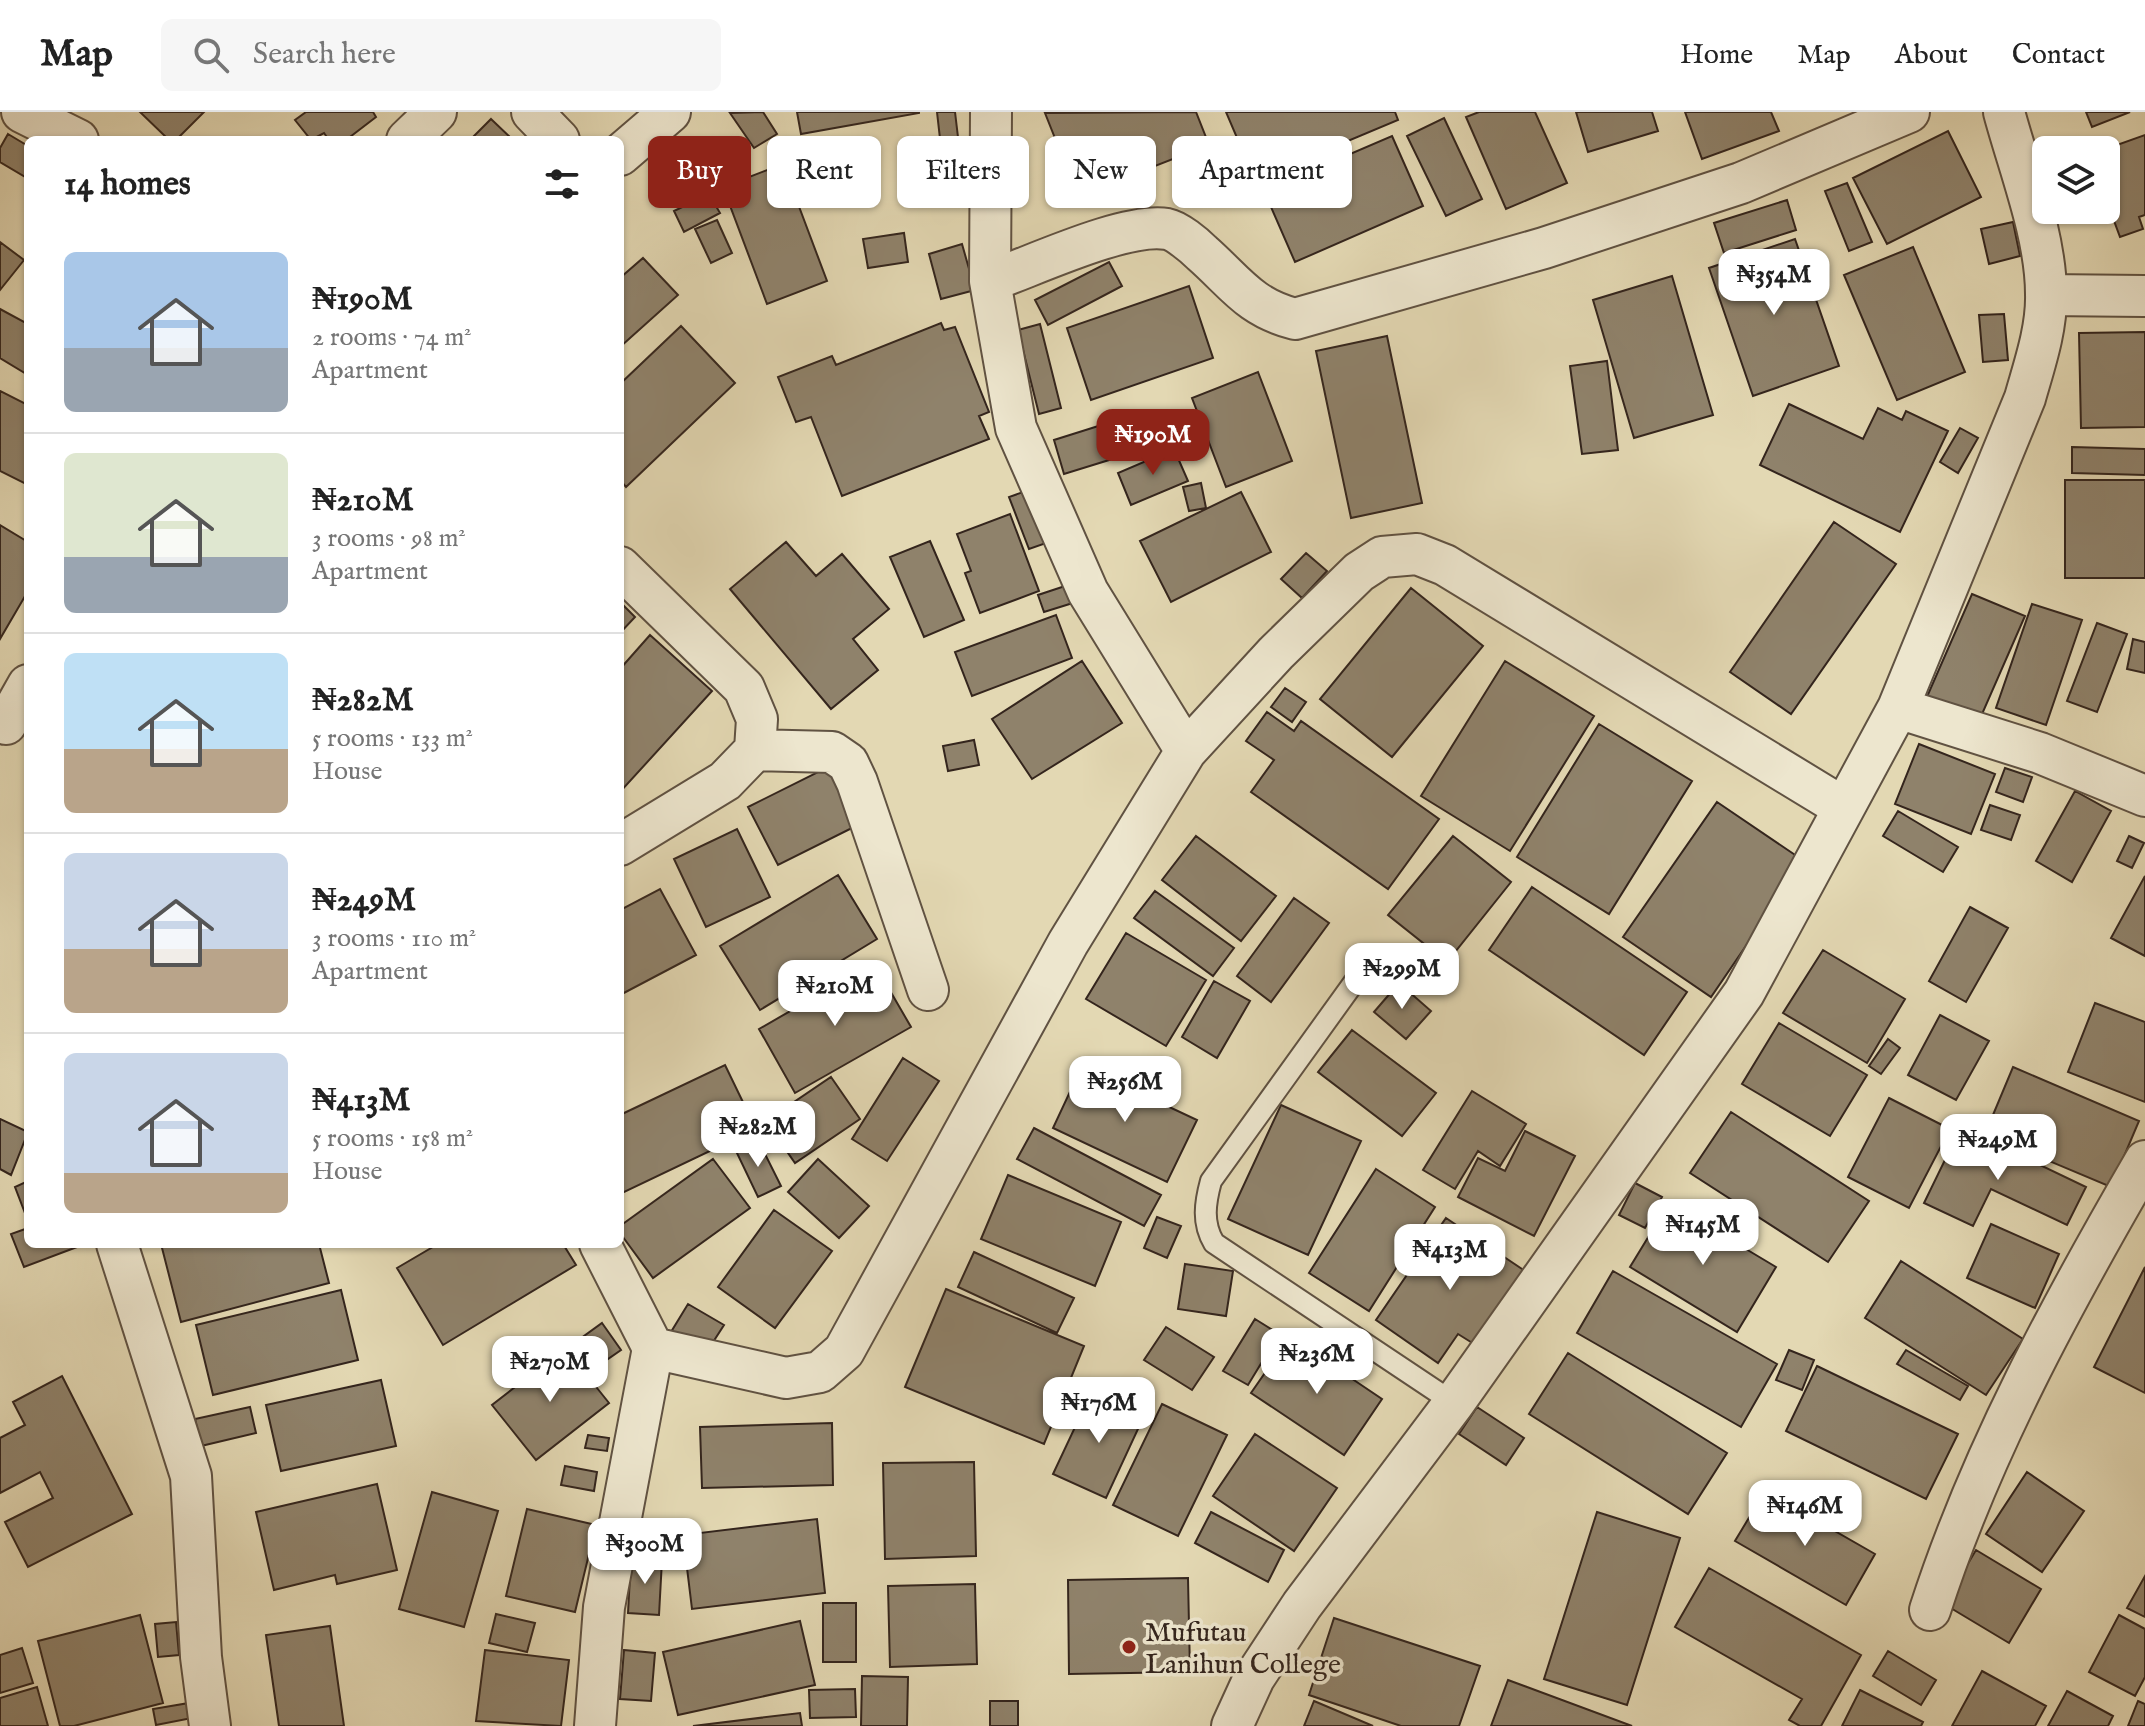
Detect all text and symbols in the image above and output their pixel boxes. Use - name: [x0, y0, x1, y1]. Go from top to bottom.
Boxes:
- search box: [161, 19, 721, 91]
- text: Map: [40, 31, 113, 79]
- icon: search: [189, 33, 233, 77]
- text: Search here: [253, 36, 396, 74]
- text: Home: [1680, 38, 1753, 73]
- text: Map: [1797, 38, 1851, 73]
- text: About: [1895, 38, 1968, 73]
- text: Contact: [2012, 38, 2105, 73]
- chip: Buy: [648, 136, 751, 208]
- chip: Rent: [767, 136, 881, 208]
- chip: Filters: [897, 136, 1029, 208]
- chip: New: [1045, 136, 1156, 208]
- chip: Apartment: [1172, 136, 1352, 208]
- map controls: [2032, 136, 2120, 224]
- button: layers: [2032, 136, 2120, 224]
- icon: filters: [540, 162, 584, 206]
- text: 14 homes: [64, 163, 191, 206]
- pin: ₦354M: [1718, 249, 1830, 317]
- text: ₦354M: [1737, 258, 1812, 291]
- text: ₦190M: [312, 278, 413, 321]
- icon: home: [128, 284, 224, 380]
- text: 2 rooms · 74 m²: [312, 321, 472, 354]
- text: Apartment: [312, 354, 428, 387]
- pin: ₦190M: [1097, 409, 1209, 477]
- text: ₦190M: [1114, 418, 1192, 451]
- text: ₦210M: [312, 479, 414, 522]
- icon: home: [128, 485, 224, 581]
- text: 3 rooms · 98 m²: [312, 522, 466, 555]
- text: Apartment: [312, 555, 428, 588]
- text: ₦282M: [312, 679, 414, 722]
- icon: home: [128, 685, 224, 781]
- text: 5 rooms · 133 m²: [312, 722, 473, 755]
- text: House: [312, 755, 382, 788]
- text: ₦249M: [312, 879, 416, 922]
- icon: home: [128, 885, 224, 981]
- text: 3 rooms · 110 m²: [312, 922, 476, 955]
- pin: ₦299M: [1346, 943, 1458, 1011]
- text: ₦299M: [1363, 952, 1441, 985]
- text: Apartment: [312, 955, 428, 988]
- pin: ₦210M: [779, 960, 891, 1028]
- text: ₦210M: [796, 969, 874, 1002]
- pin: ₦256M: [1069, 1056, 1181, 1124]
- text: ₦256M: [1087, 1065, 1163, 1098]
- text: ₦413M: [312, 1079, 411, 1122]
- icon: home: [128, 1085, 224, 1181]
- pin: ₦282M: [702, 1101, 814, 1169]
- text: ₦282M: [719, 1110, 797, 1143]
- pin: ₦249M: [1942, 1114, 2054, 1182]
- text: 5 rooms · 158 m²: [312, 1122, 473, 1155]
- text: ₦249M: [1958, 1123, 2038, 1156]
- text: House: [312, 1155, 382, 1188]
- pin: ₦145M: [1647, 1199, 1759, 1267]
- text: ₦145M: [1666, 1208, 1740, 1241]
- pin: ₦413M: [1394, 1224, 1506, 1292]
- text: ₦413M: [1412, 1233, 1488, 1266]
- pin: ₦236M: [1261, 1328, 1373, 1396]
- pin: ₦270M: [494, 1336, 606, 1404]
- text: ₦236M: [1279, 1337, 1355, 1370]
- text: ₦270M: [510, 1345, 590, 1378]
- pin: ₦176M: [1043, 1377, 1155, 1445]
- text: ₦176M: [1061, 1386, 1137, 1419]
- pin: ₦146M: [1749, 1480, 1861, 1548]
- text: ₦146M: [1767, 1489, 1843, 1522]
- pin: ₦300M: [589, 1518, 701, 1586]
- text: ₦300M: [606, 1527, 684, 1560]
- place label: Mufutau Lanihun College: [1145, 1616, 1341, 1683]
- marker: Mufutau Lanihun College: [1120, 1638, 1138, 1656]

